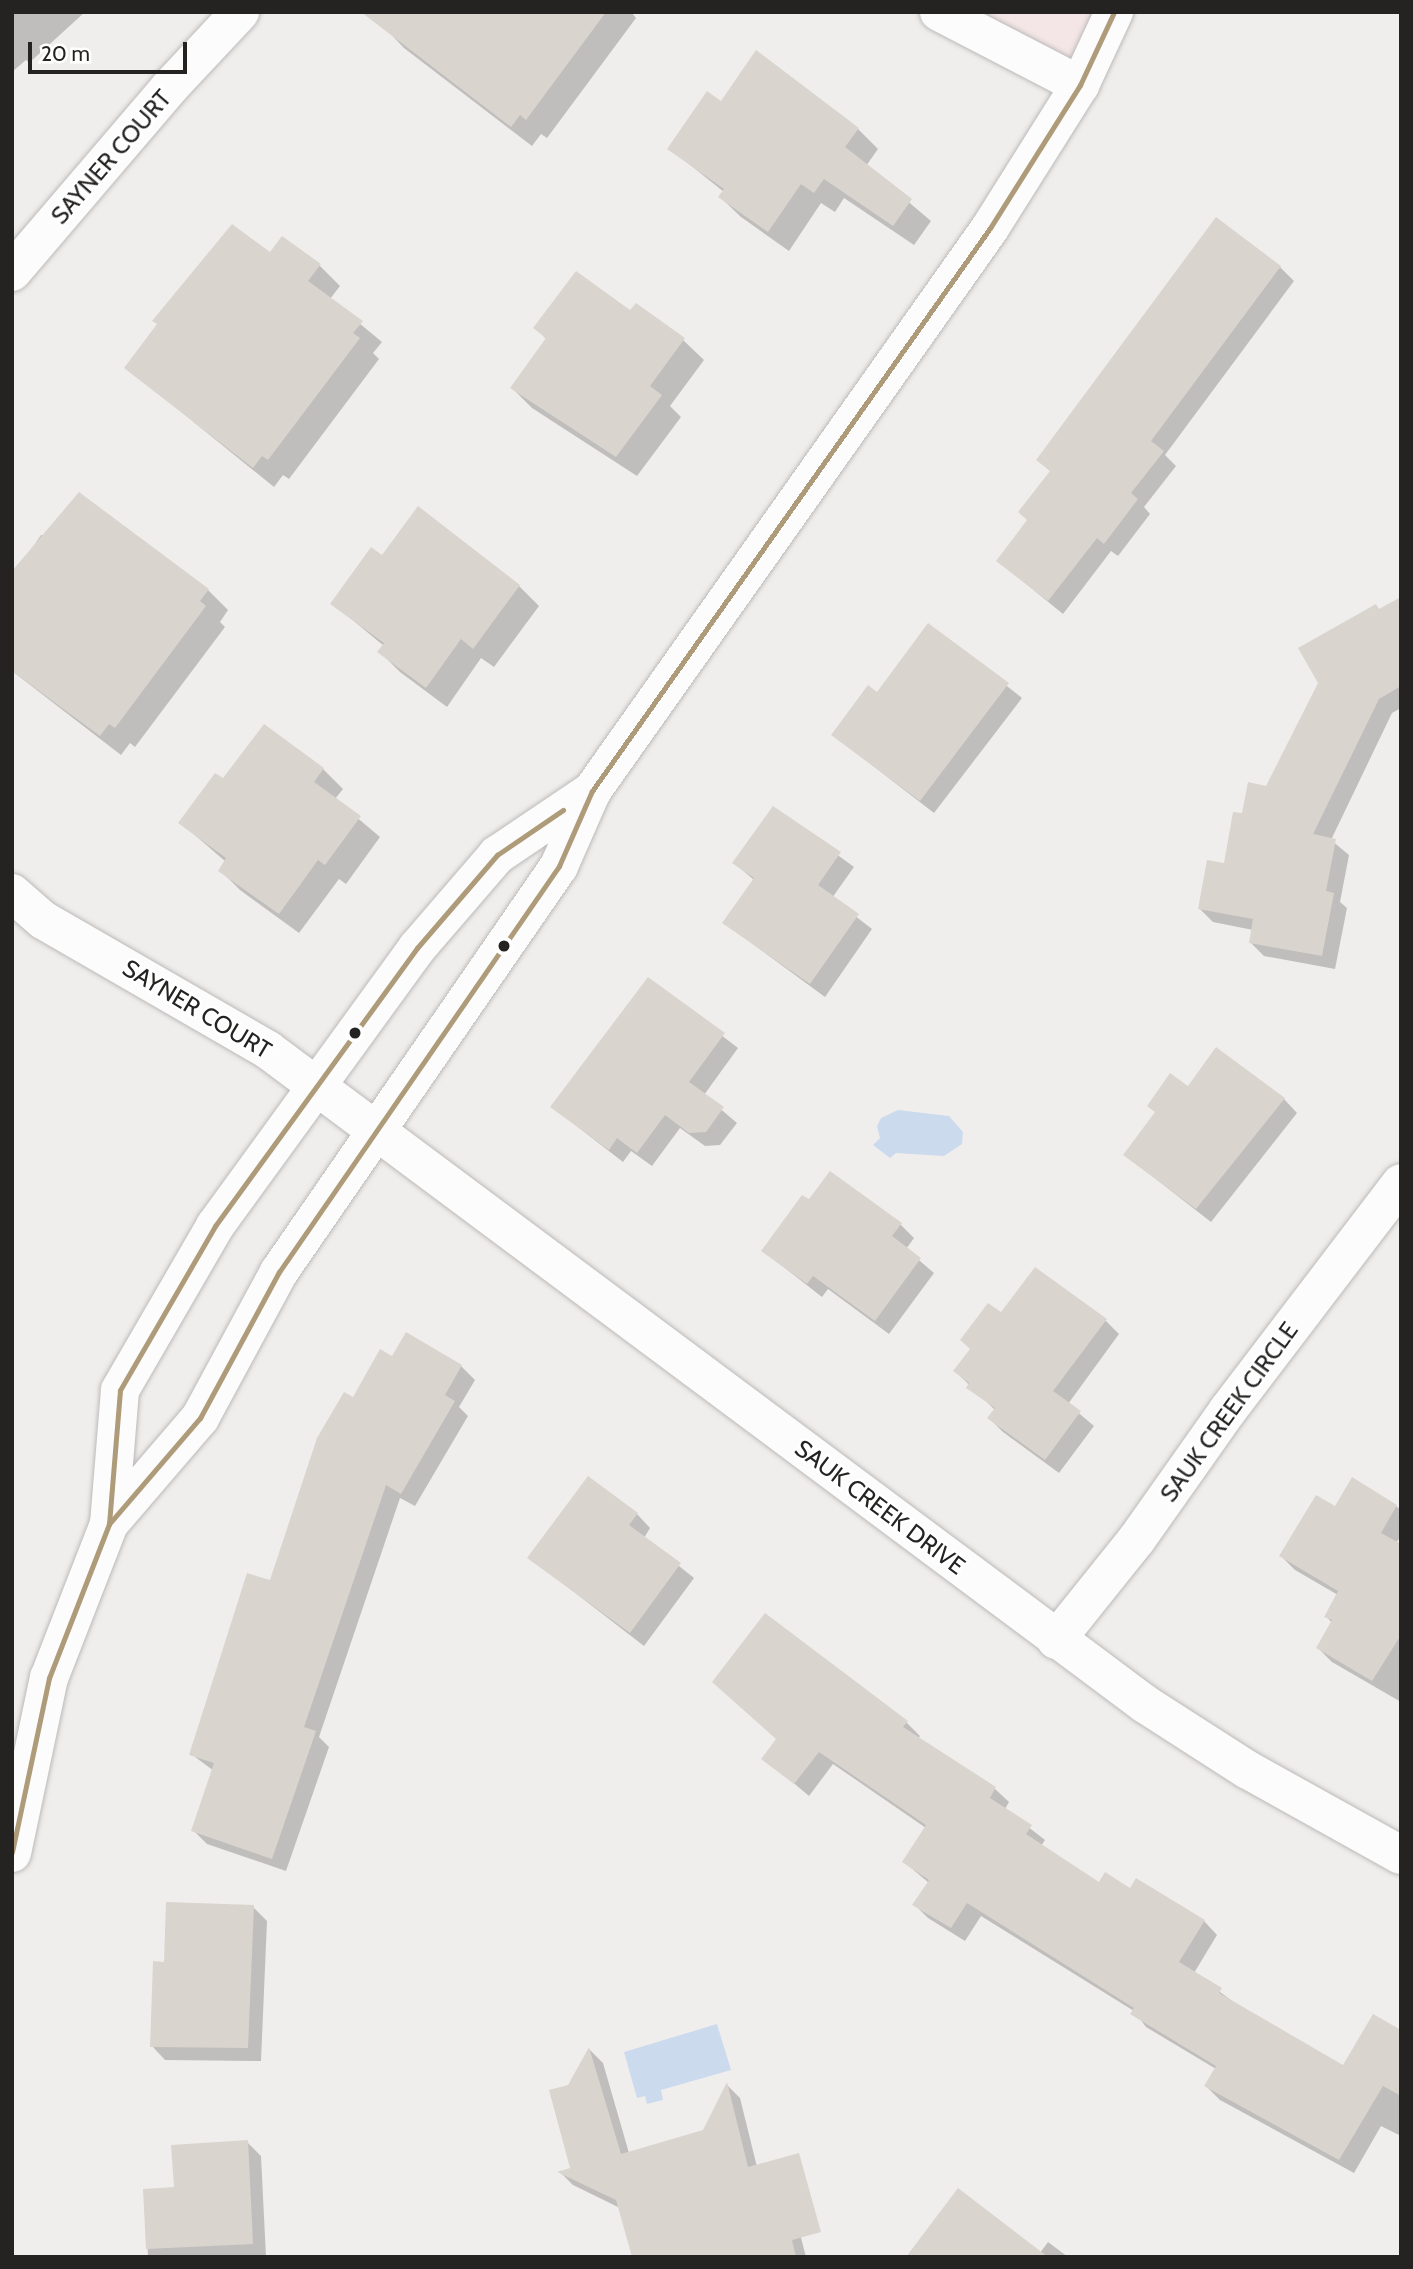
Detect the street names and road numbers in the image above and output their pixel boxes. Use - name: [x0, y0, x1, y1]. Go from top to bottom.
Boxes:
- street label: SAYNER COURT: [45, 84, 177, 230]
- street label: SAYNER COURT: [117, 953, 277, 1065]
- street label: SAUK CREEK CIRCLE: [1154, 1317, 1304, 1507]
- street label: SAUK CREEK DRIVE: [789, 1434, 971, 1580]

